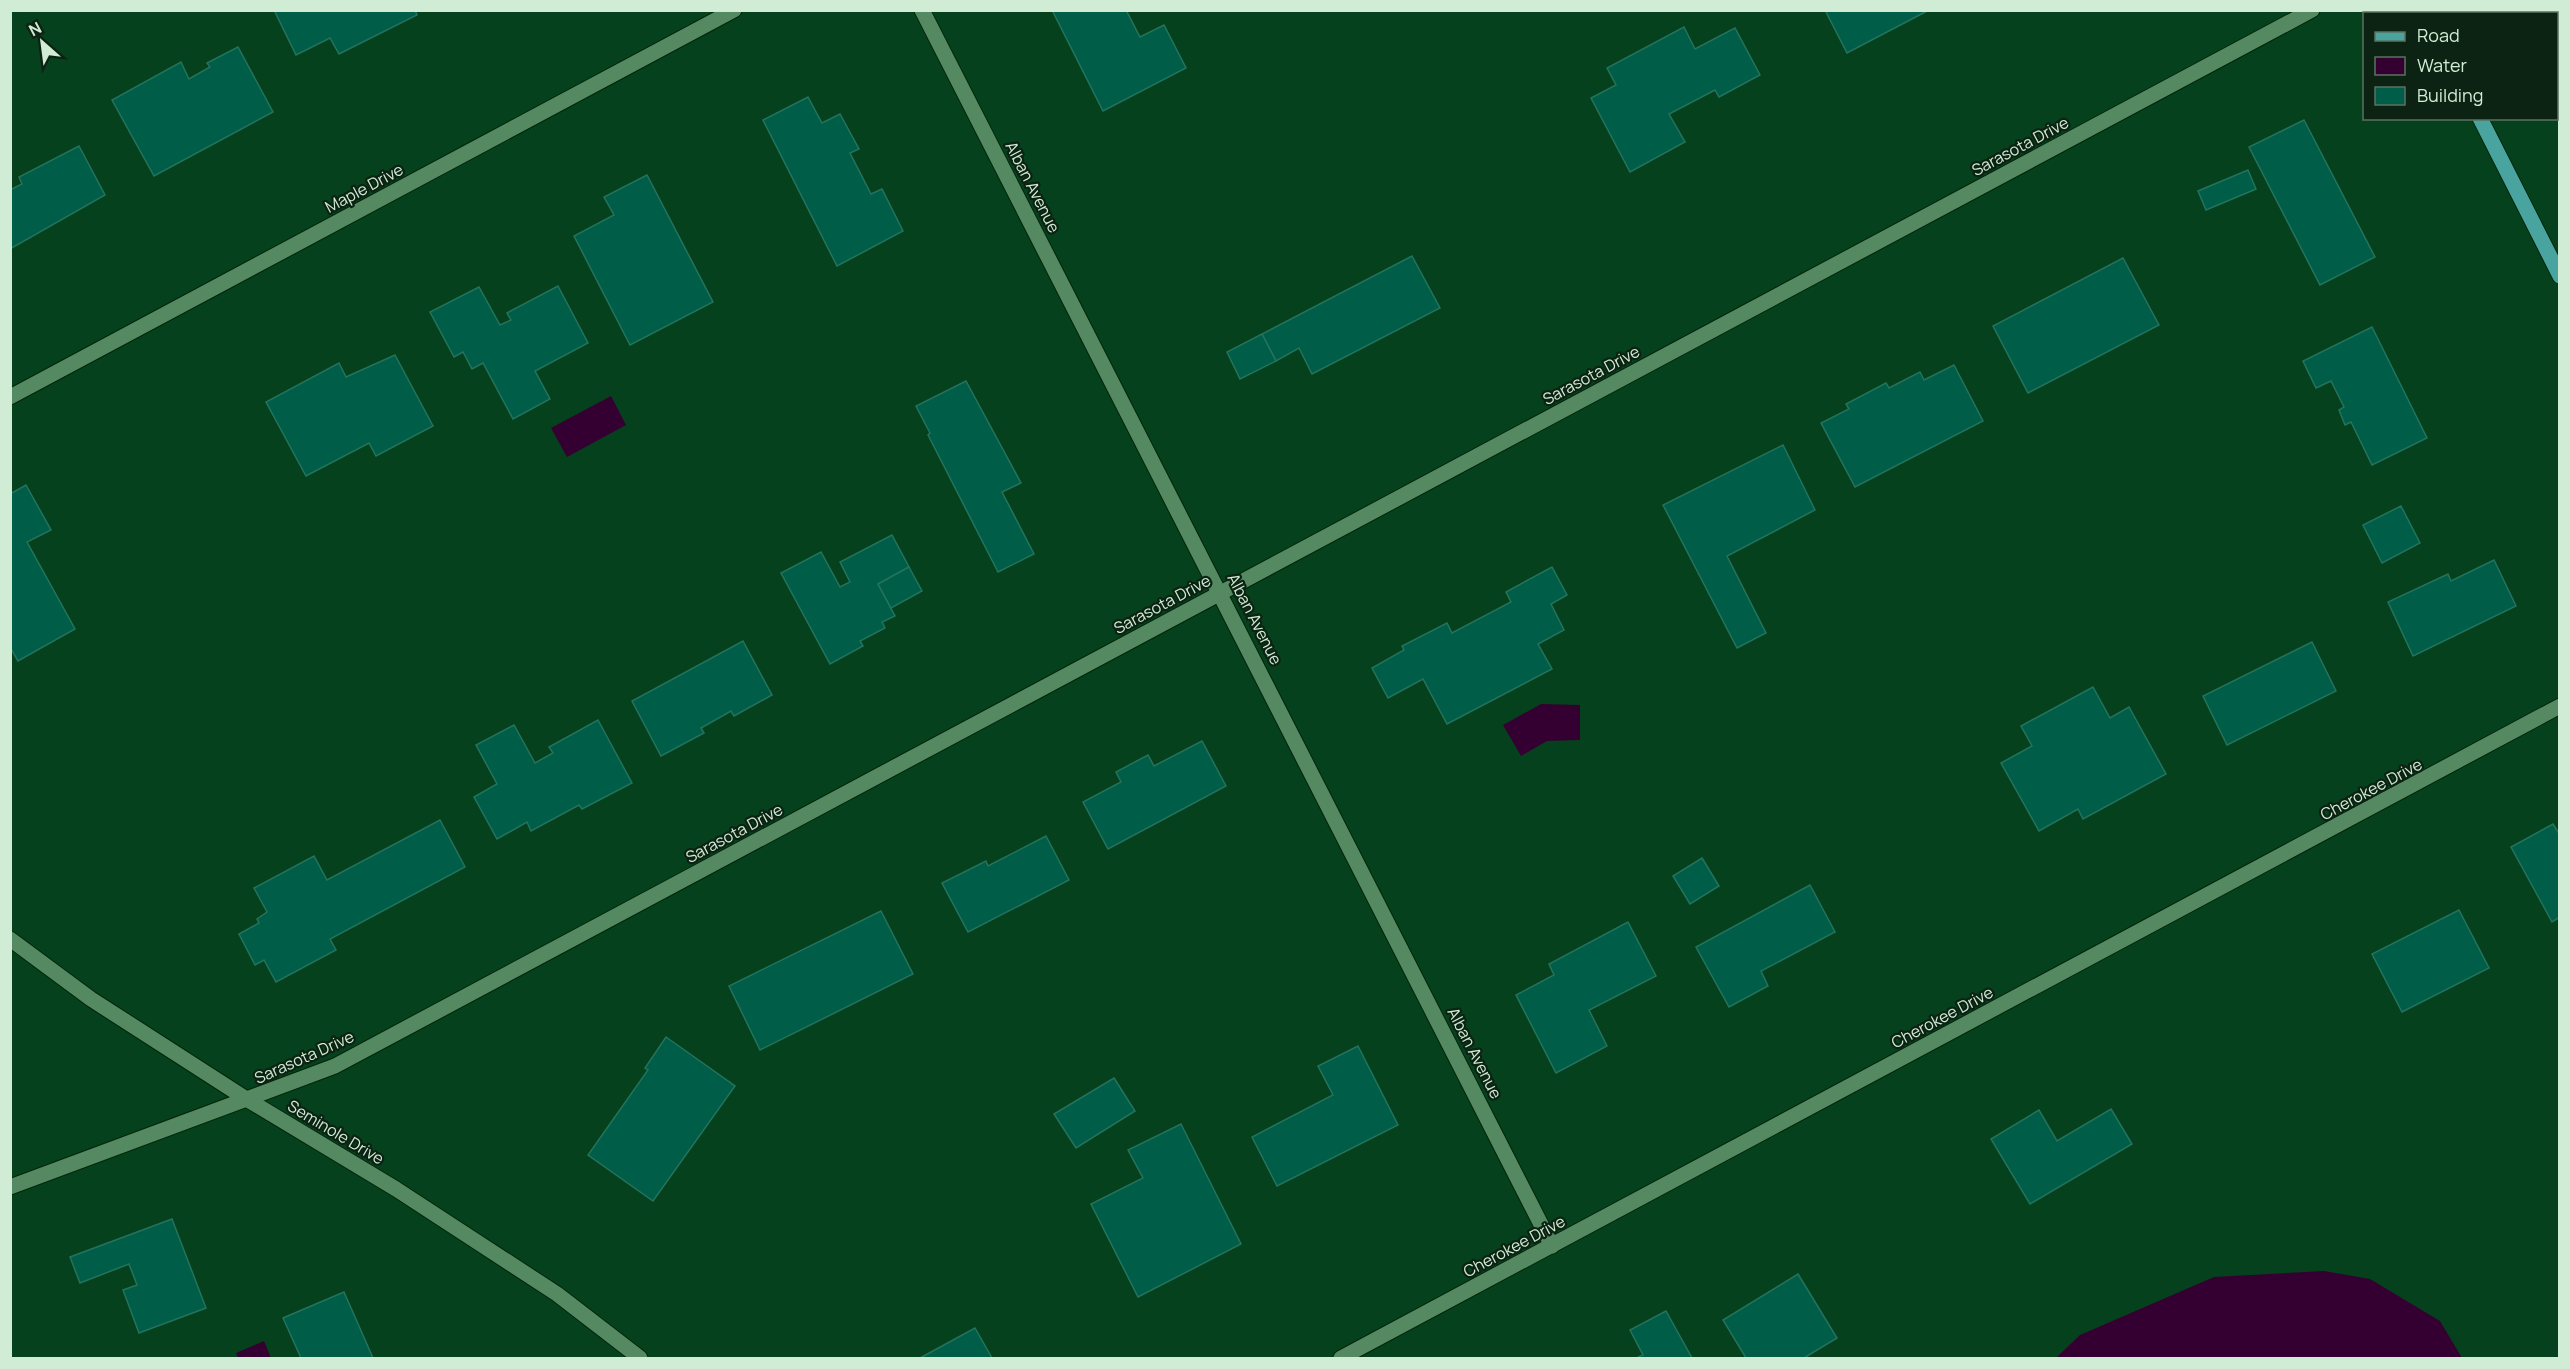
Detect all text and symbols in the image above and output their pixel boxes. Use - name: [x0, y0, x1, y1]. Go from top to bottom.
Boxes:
- north arrow: [12, 12, 72, 72]
- legend: [2363, 12, 2558, 120]
- text: N: [25, 16, 45, 41]
- text: Road: [2417, 23, 2460, 47]
- text: Water: [2417, 53, 2467, 77]
- text: Building: [2417, 83, 2483, 107]
- street label: Sarasota Drive: [1968, 111, 2072, 181]
- street label: Alban Avenue: [1001, 138, 1065, 236]
- street label: Maple Drive: [321, 158, 407, 218]
- street label: Sarasota Drive: [1539, 340, 1643, 410]
- street label: Sarasota Drive: [1110, 569, 1214, 639]
- street label: Alban Avenue: [1223, 570, 1287, 668]
- street label: Cherokee Drive: [2316, 753, 2426, 825]
- street label: Sarasota Drive: [682, 798, 786, 868]
- street label: Cherokee Drive: [1887, 981, 1997, 1053]
- street label: Alban Avenue: [1443, 1004, 1507, 1102]
- street label: Sarasota Drive: [251, 1025, 357, 1089]
- street label: Seminole Drive: [284, 1095, 388, 1169]
- street label: Cherokee Drive: [1459, 1210, 1569, 1282]

